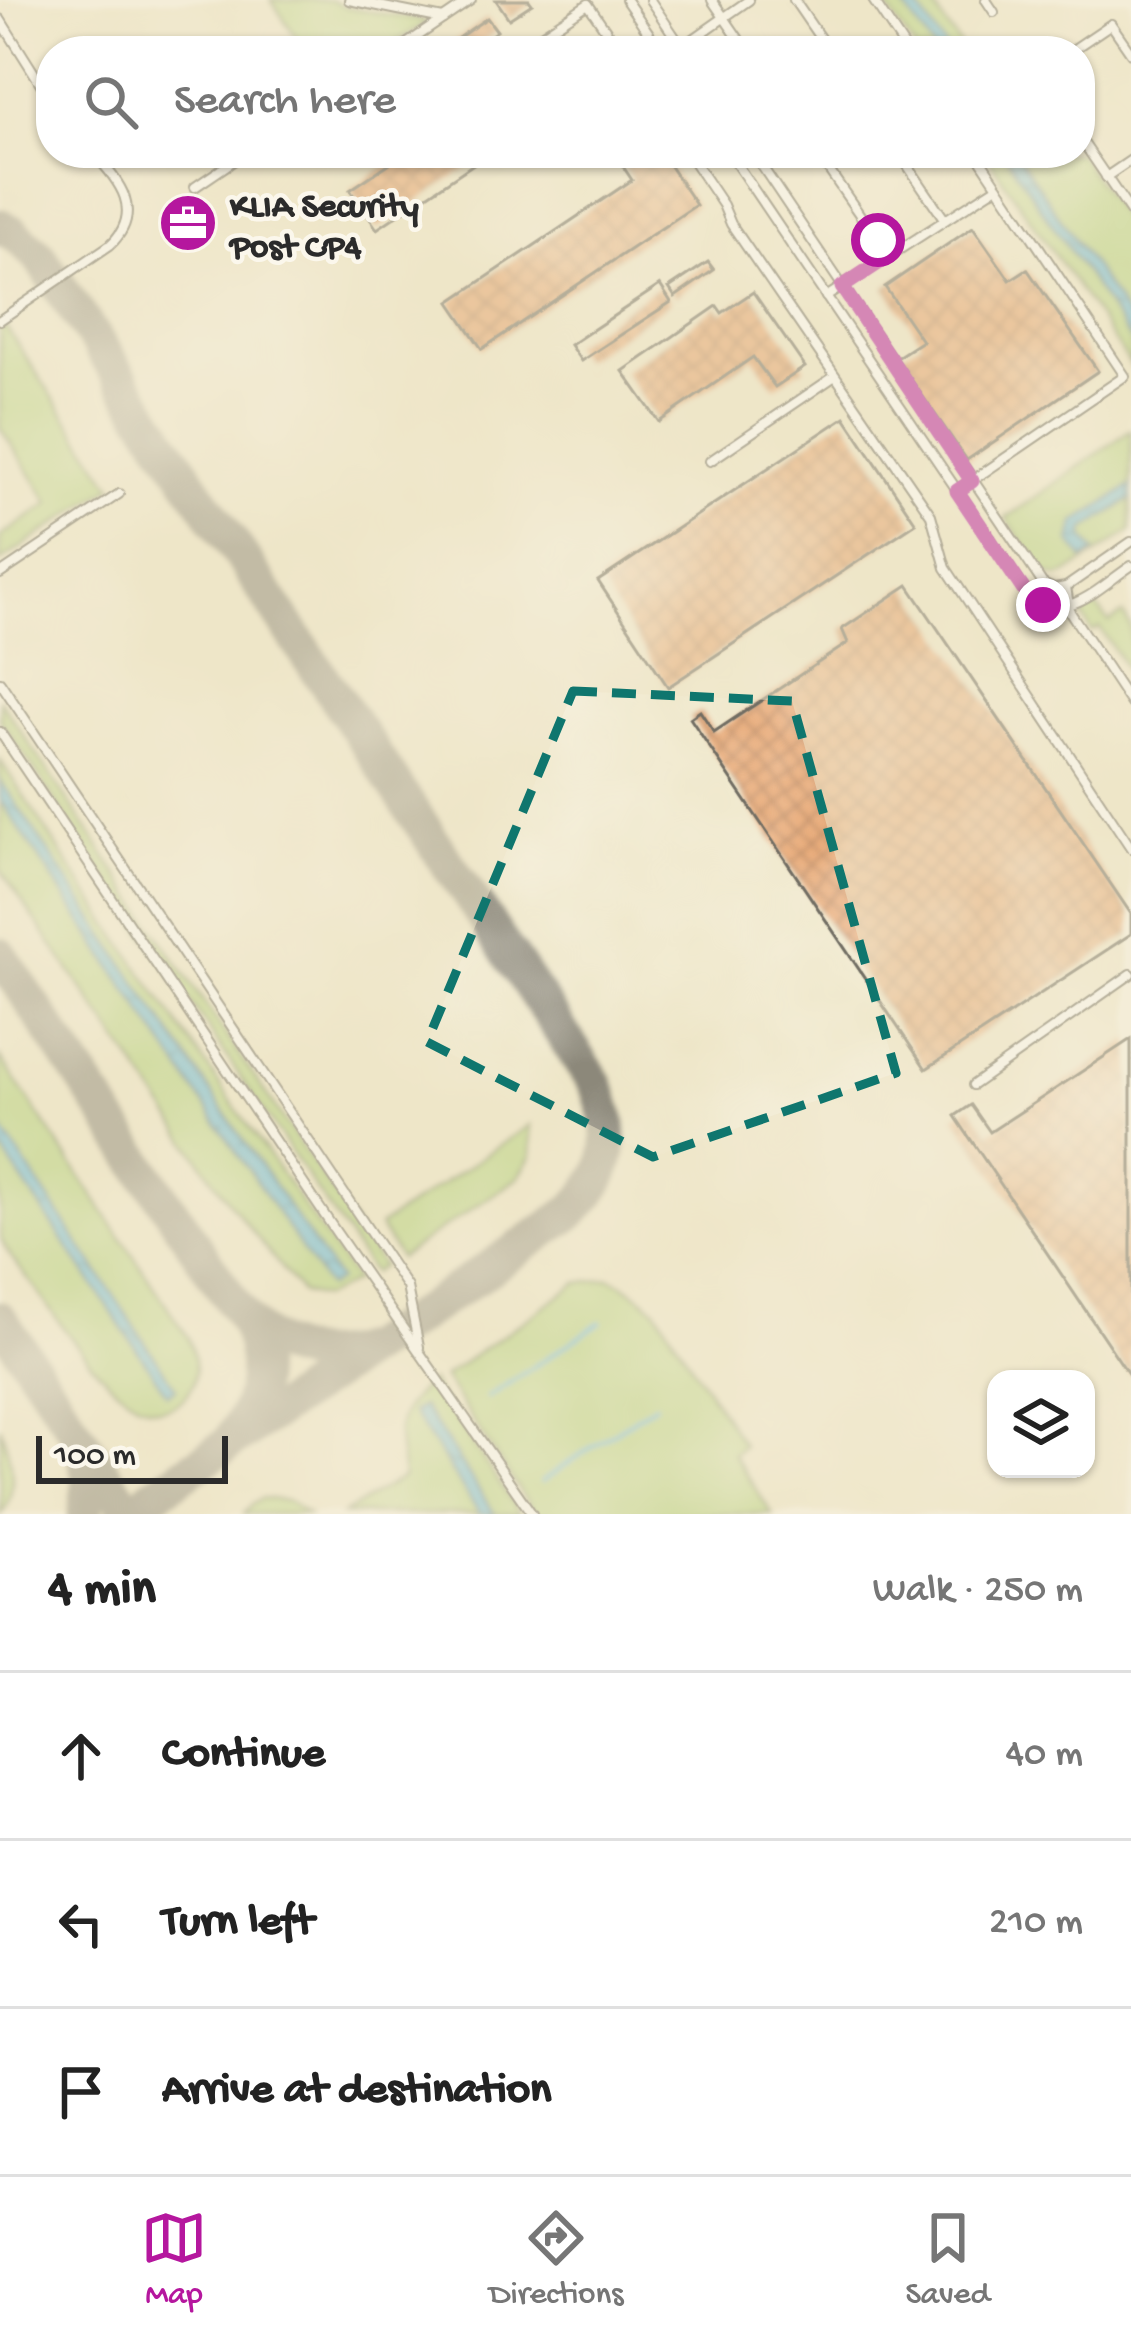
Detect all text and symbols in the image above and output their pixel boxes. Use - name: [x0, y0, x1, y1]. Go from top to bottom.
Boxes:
- search box: [36, 36, 1095, 168]
- icon: search: [78, 69, 144, 135]
- text: Search here: [174, 76, 396, 129]
- place label: KLIA Security Post CP4: [228, 187, 419, 271]
- office icon: KLIA Security Post CP4: [157, 192, 219, 254]
- route start: [851, 213, 905, 267]
- route end: [1016, 578, 1070, 632]
- map controls: [987, 1370, 1095, 1478]
- button: layers: [987, 1370, 1095, 1478]
- scale bar: [36, 1430, 228, 1483]
- text: 100 m: [54, 1438, 136, 1476]
- text: 4 min: [48, 1562, 156, 1622]
- text: Walk · 250 m: [873, 1569, 1083, 1615]
- icon: ahead: [48, 1723, 114, 1789]
- text: Continue: [162, 1729, 325, 1782]
- text: 40 m: [1005, 1733, 1083, 1779]
- icon: left: [48, 1891, 114, 1957]
- text: Turn left: [162, 1897, 314, 1950]
- text: 210 m: [989, 1901, 1083, 1947]
- icon: arrive: [48, 2059, 114, 2125]
- text: Arrive at destination: [162, 2065, 551, 2118]
- tab: Map: [141, 2205, 207, 2315]
- tab: Directions: [489, 2205, 623, 2315]
- tab: Saved: [905, 2205, 990, 2315]

